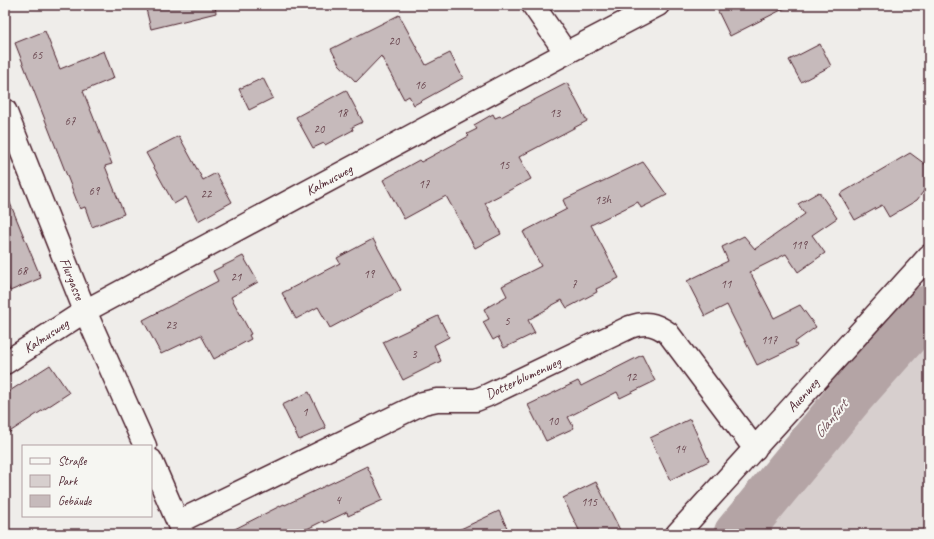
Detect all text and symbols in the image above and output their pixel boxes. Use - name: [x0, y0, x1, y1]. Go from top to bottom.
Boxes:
- house number: 20: [389, 33, 401, 49]
- house number: 65: [32, 47, 43, 63]
- house number: 16: [415, 77, 426, 93]
- house number: 18: [337, 105, 349, 121]
- house number: 13: [550, 105, 562, 121]
- house number: 67: [65, 113, 76, 129]
- house number: 20: [314, 121, 326, 137]
- house number: 15: [499, 157, 510, 173]
- street label: Kalmusweg: [303, 160, 356, 199]
- house number: 17: [419, 176, 430, 192]
- house number: 69: [89, 183, 101, 199]
- house number: 22: [201, 186, 213, 202]
- house number: 13h: [595, 192, 613, 208]
- house number: 119: [791, 237, 809, 253]
- street label: Flurgasse: [56, 255, 89, 304]
- house number: 68: [17, 263, 29, 279]
- house number: 19: [364, 266, 376, 282]
- house number: 21: [231, 269, 242, 285]
- house number: 7: [571, 276, 577, 292]
- house number: 11: [721, 276, 732, 292]
- house number: 5: [504, 313, 510, 329]
- street label: Kalmusweg: [20, 315, 73, 357]
- house number: 23: [166, 317, 178, 333]
- house number: 117: [761, 332, 778, 348]
- house number: 3: [411, 346, 418, 362]
- street label: Dotterblumenweg: [483, 353, 564, 403]
- house number: 12: [626, 369, 638, 385]
- street label: Auenweg: [783, 374, 823, 415]
- water label: Glanfurt: [810, 394, 854, 442]
- house number: 1: [302, 404, 308, 420]
- house number: 10: [548, 413, 560, 429]
- house number: 14: [675, 441, 687, 457]
- legend: [22, 445, 152, 517]
- text: Straße: [58, 453, 87, 469]
- text: Park: [58, 473, 79, 489]
- house number: 4: [335, 492, 342, 508]
- text: Gebäude: [58, 493, 92, 509]
- house number: 115: [581, 494, 598, 510]

